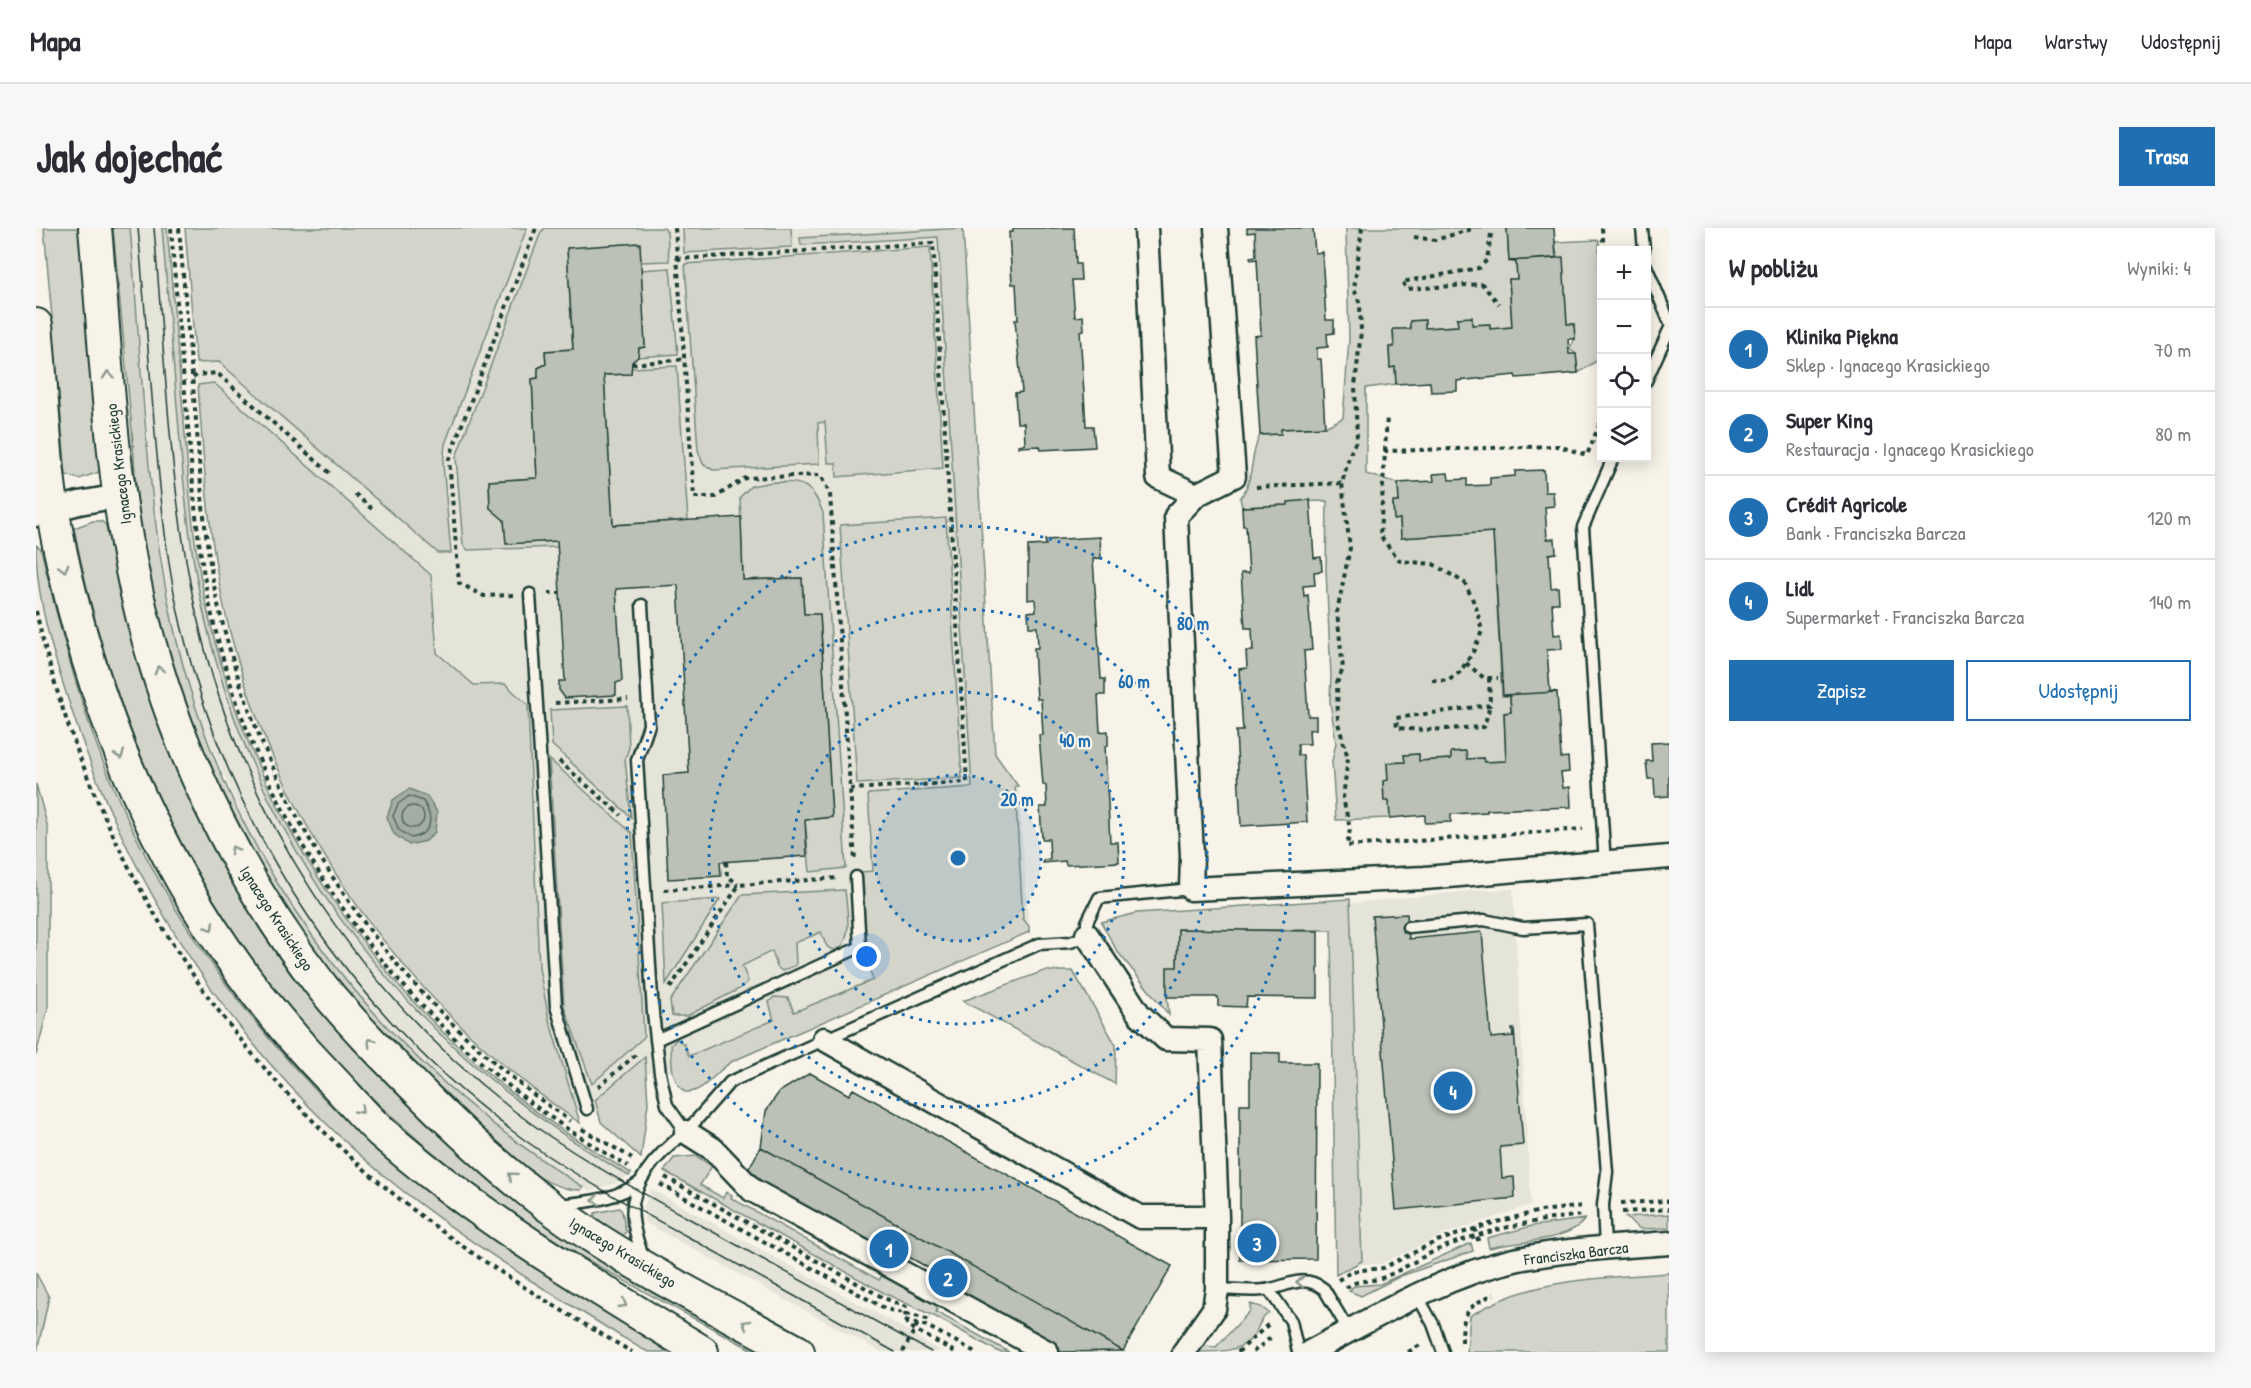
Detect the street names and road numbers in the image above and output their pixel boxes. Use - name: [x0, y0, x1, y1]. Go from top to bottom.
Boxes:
- street label: Ignacego Krasickiego: [100, 402, 136, 525]
- street label: Ignacego Krasickiego: [235, 861, 320, 975]
- street label: Ignacego Krasickiego: [565, 1211, 681, 1293]
- street label: Franciszka Barcza: [1522, 1236, 1629, 1270]

